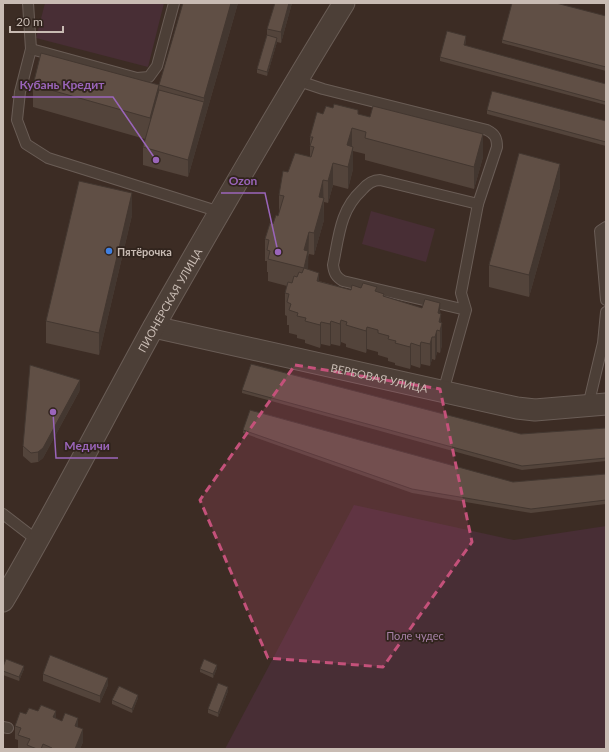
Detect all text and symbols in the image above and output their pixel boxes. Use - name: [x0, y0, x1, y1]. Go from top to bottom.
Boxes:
- scale bar: [10, 8, 63, 34]
- text: 20 m: [16, 14, 43, 29]
- callout: Кубань Кредит: [12, 73, 113, 97]
- text: Кубань Кредит: [20, 77, 105, 92]
- callout: Ozon: [221, 169, 265, 193]
- text: Ozon: [229, 173, 258, 188]
- place label: Пятёрочка: [117, 245, 172, 258]
- street label: ПИОНЕРСКАЯ УЛИЦА: [135, 245, 204, 354]
- marker: Пятёрочка: [104, 246, 114, 256]
- street label: ВЕРБОВАЯ УЛИЦА: [330, 360, 430, 395]
- callout: Медичи: [56, 434, 118, 458]
- text: Медичи: [64, 438, 110, 453]
- park label: Поле чудес: [386, 629, 444, 642]

